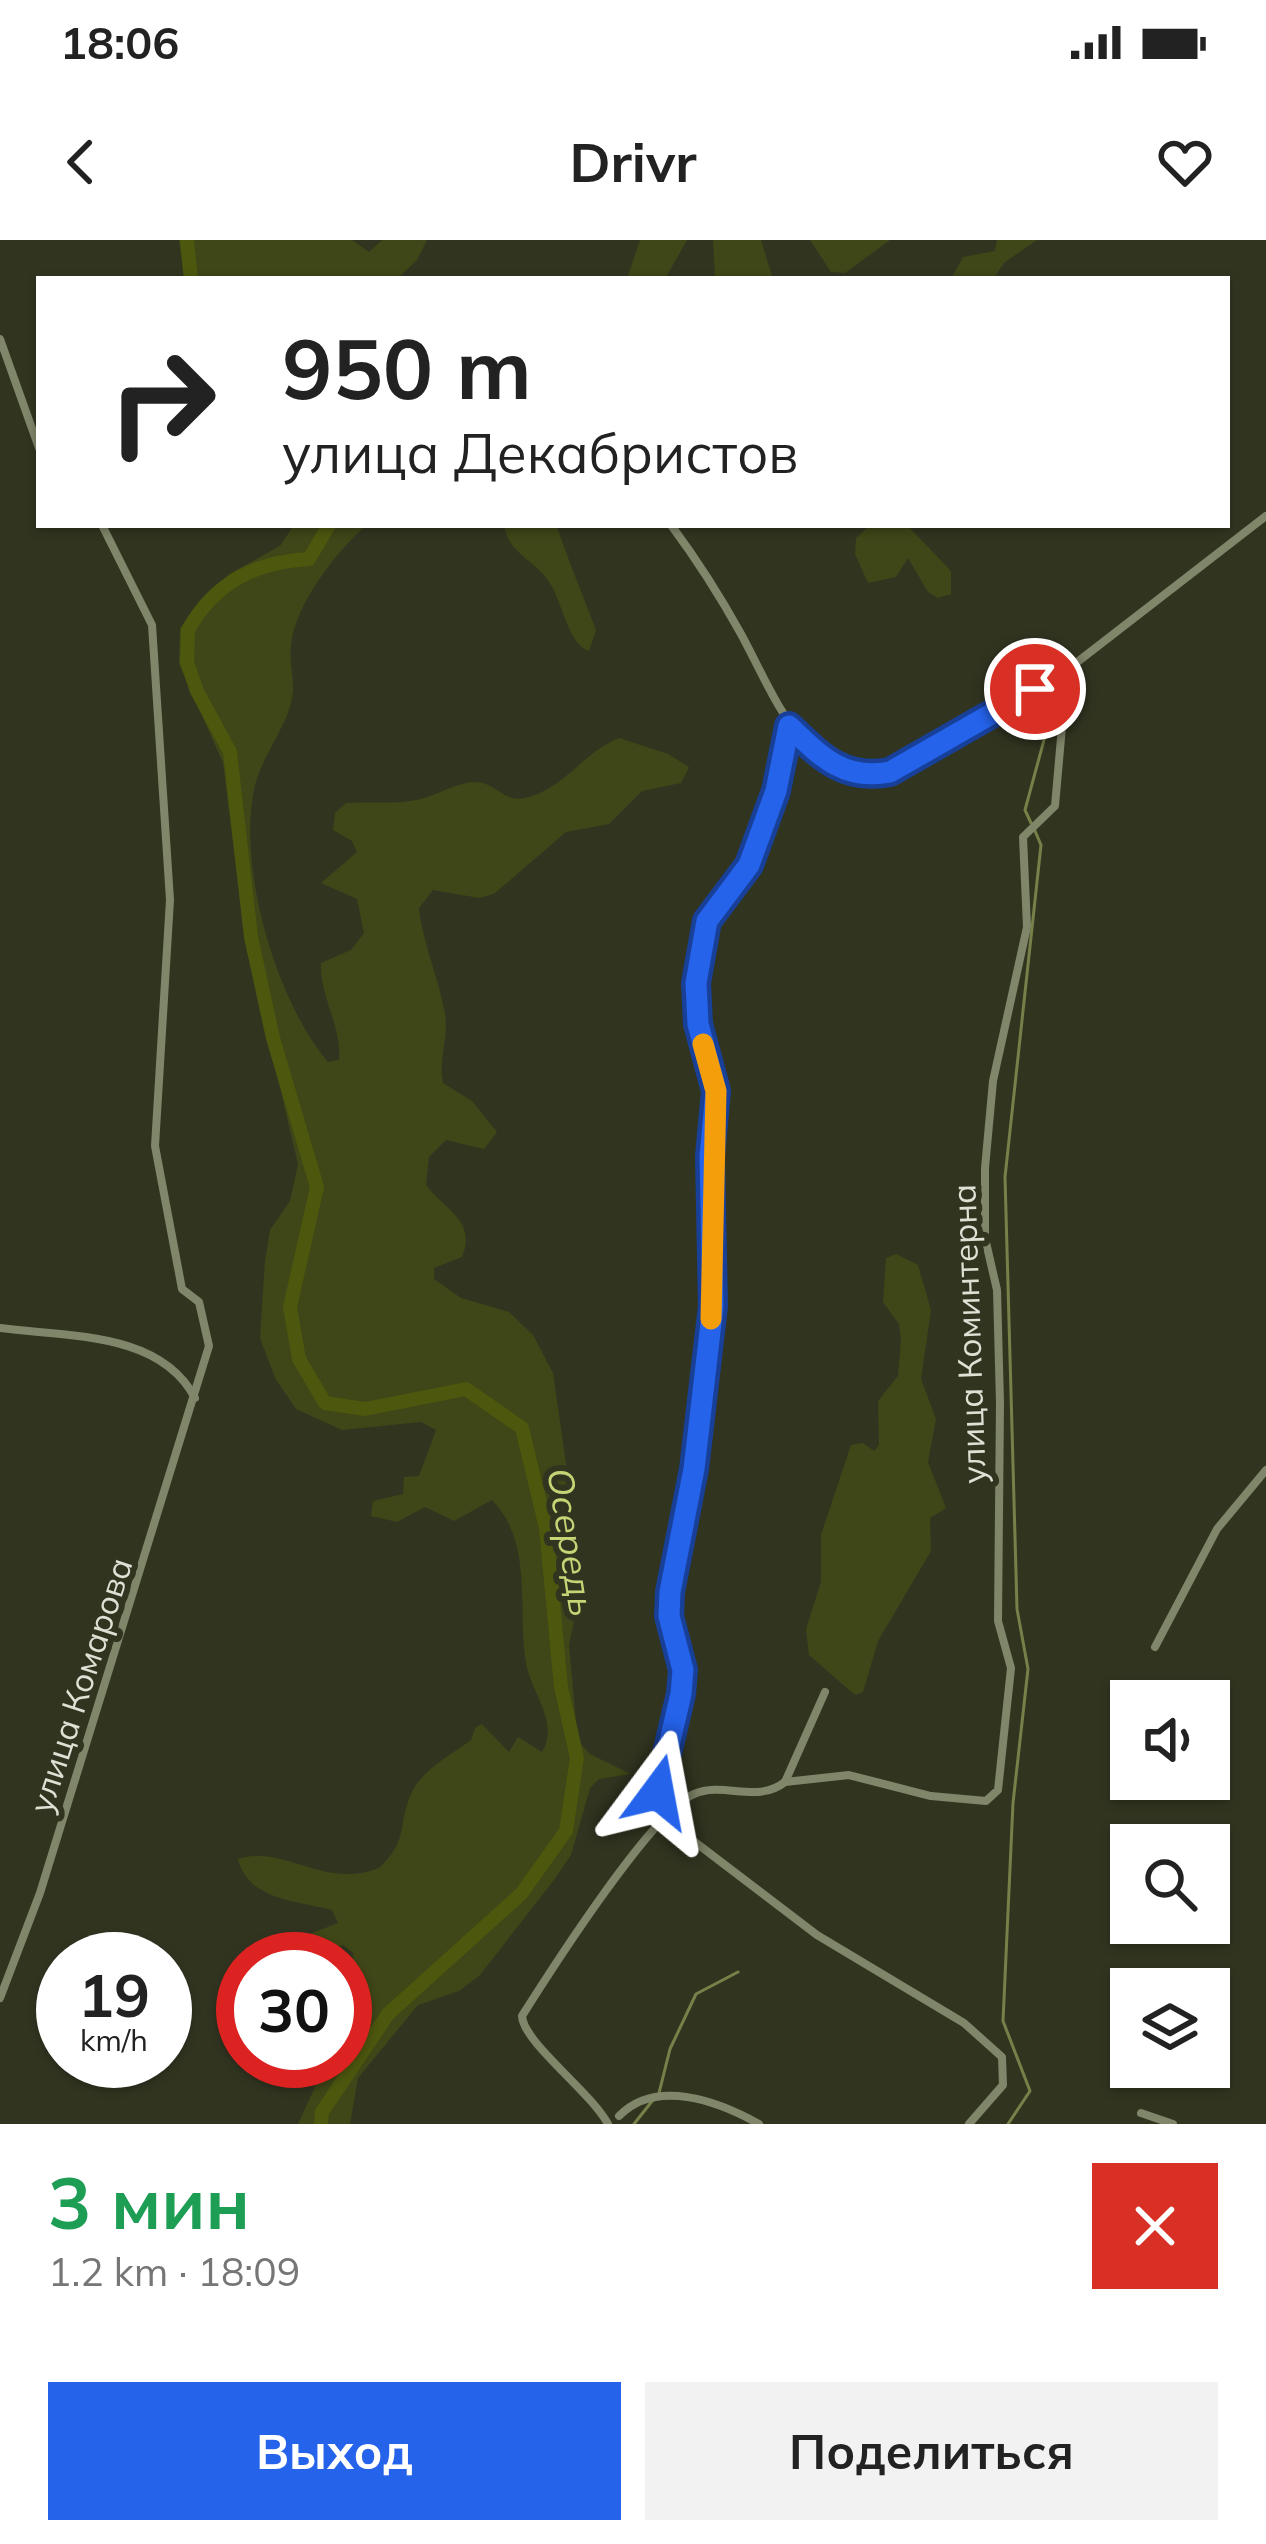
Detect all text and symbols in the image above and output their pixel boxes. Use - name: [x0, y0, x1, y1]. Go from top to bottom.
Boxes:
- text: 18:06: [60, 14, 179, 70]
- text: Drivr: [569, 128, 697, 196]
- icon: back: [48, 129, 114, 195]
- icon: heart: [1152, 129, 1218, 195]
- text: 950 m: [282, 315, 532, 420]
- icon: right: [84, 324, 240, 480]
- text: улица Декабристов: [282, 419, 798, 487]
- pin: [984, 638, 1086, 740]
- icon: arrive: [1002, 656, 1068, 722]
- street label: улица Коминтерна: [942, 1183, 994, 1485]
- water label: Осередь: [538, 1465, 606, 1619]
- street label: улица Комарова: [19, 1552, 141, 1818]
- map controls: [1110, 1680, 1230, 2088]
- button: sound: [1110, 1680, 1230, 1800]
- position arrow: [595, 1729, 721, 1855]
- button: search: [1110, 1824, 1230, 1944]
- speed limit sign: 30: [216, 1932, 372, 2088]
- text: 19: [78, 1957, 150, 2032]
- button: layers: [1110, 1968, 1230, 2088]
- text: km/h: [80, 2021, 148, 2059]
- text: 3 мин: [48, 2157, 250, 2247]
- button: close: [1092, 2163, 1218, 2289]
- text: 1.2 km · 18:09: [48, 2247, 300, 2296]
- button: Выход: [48, 2382, 621, 2520]
- button: Поделиться: [645, 2382, 1218, 2520]

